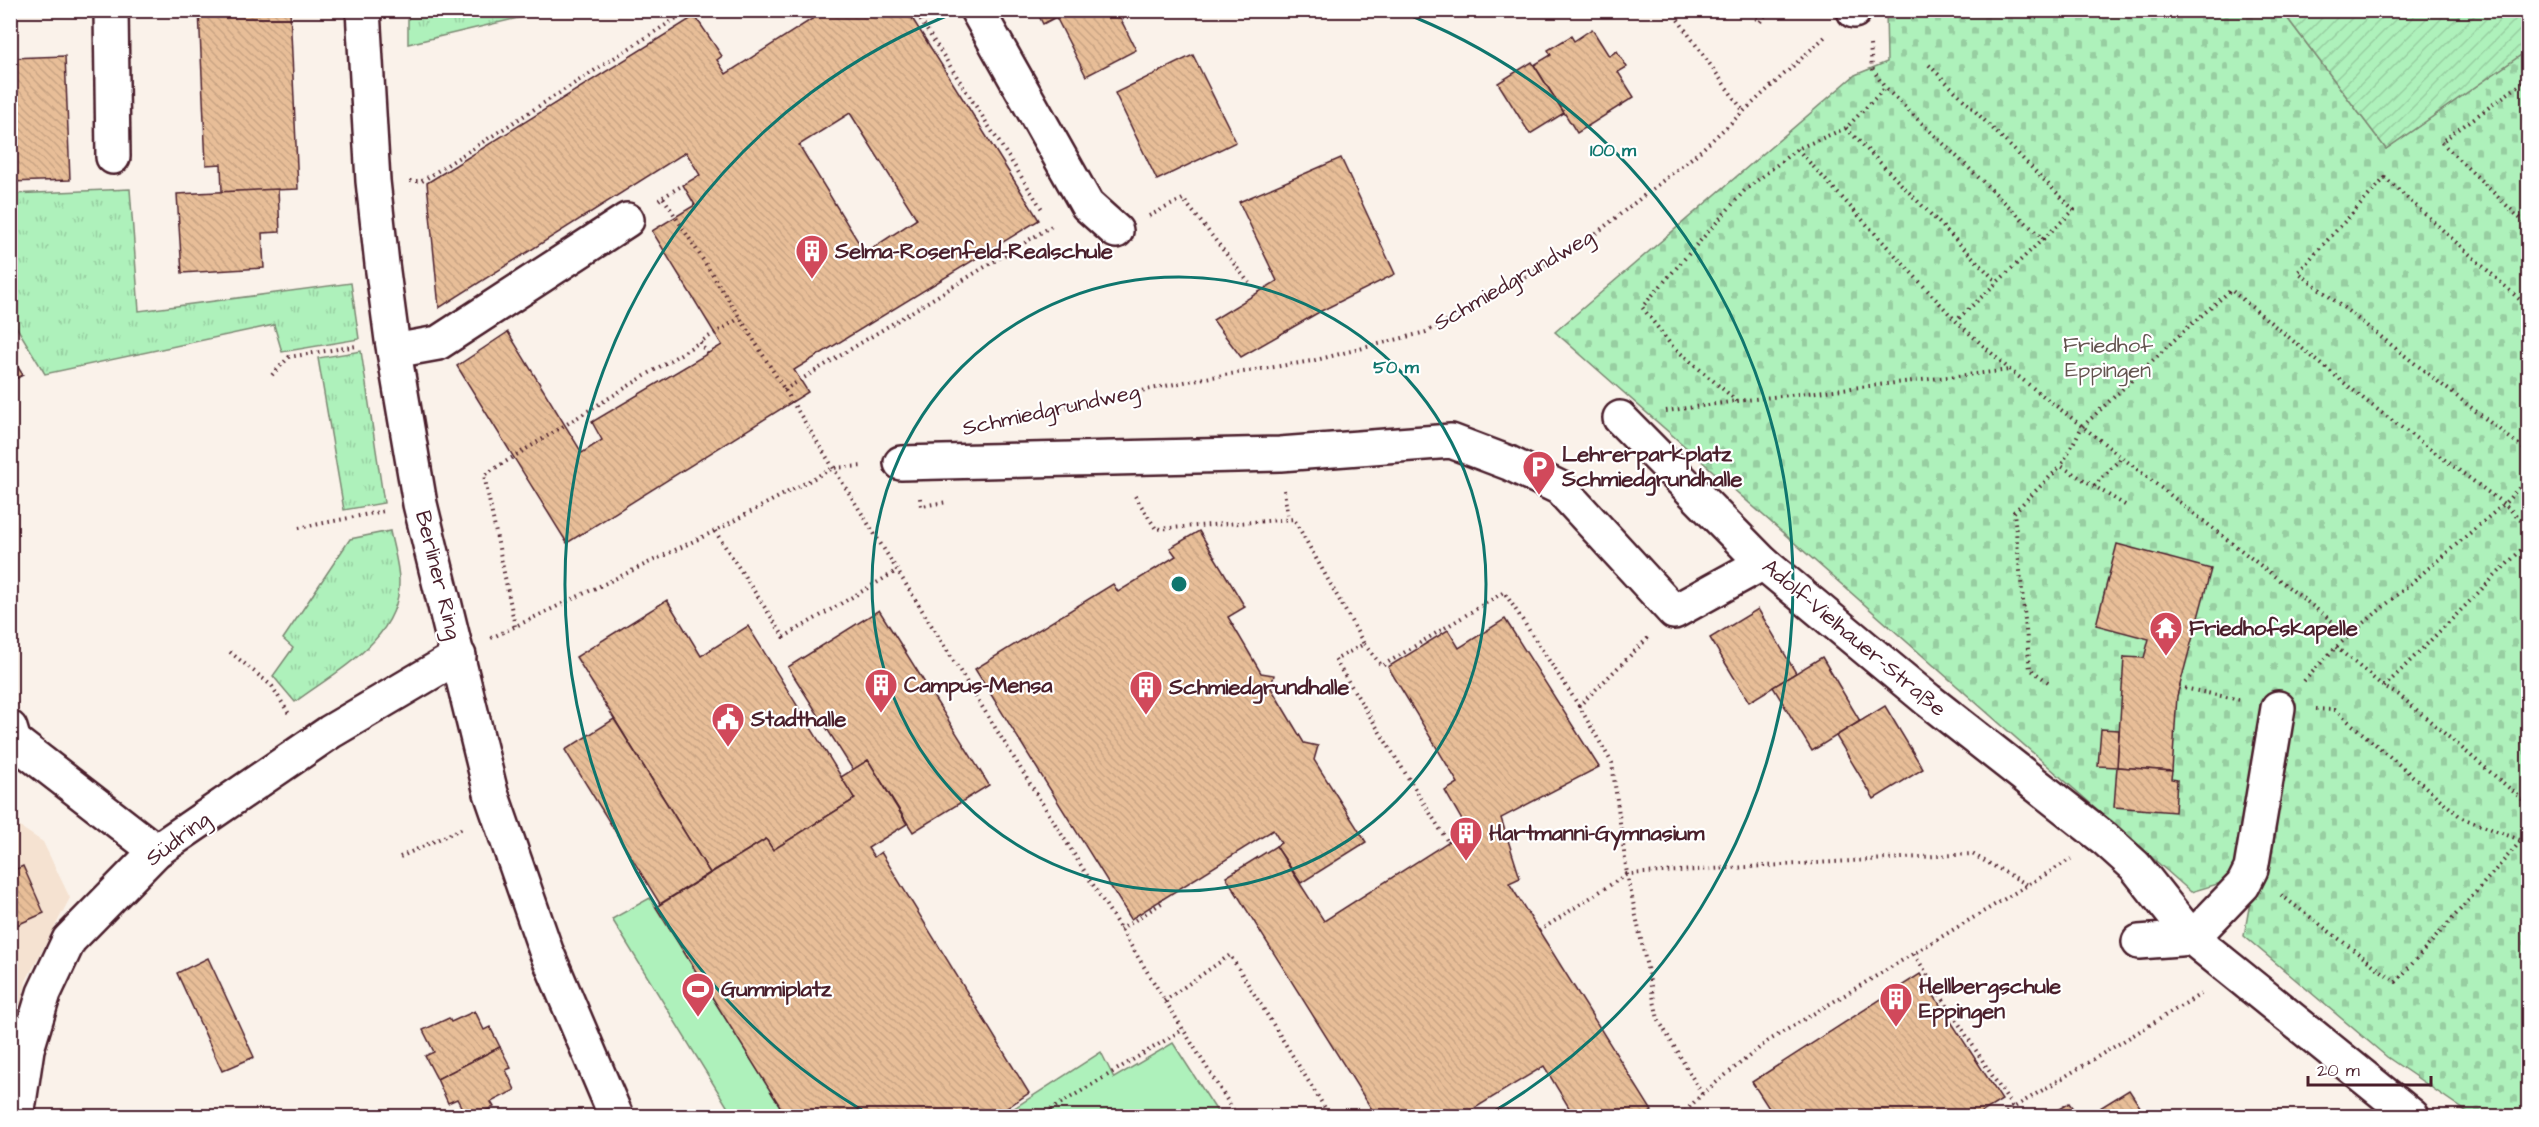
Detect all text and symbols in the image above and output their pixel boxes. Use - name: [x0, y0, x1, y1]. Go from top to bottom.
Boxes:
- text: 100 m: [1590, 138, 1637, 163]
- street label: Schmiedgrundweg: [1428, 221, 1600, 339]
- building icon: Selma-Rosenfeld-Realschule: [794, 233, 830, 280]
- place label: Selma-Rosenfeld-Realschule: [834, 236, 1113, 267]
- park label: Friedhof Eppingen: [2063, 330, 2154, 387]
- text: 50 m: [1373, 355, 1420, 380]
- street label: Schmiedgrundweg: [959, 376, 1143, 445]
- place label: Lehrerparkplatz Schmiedgrundhalle: [1561, 439, 1743, 496]
- parking icon: Lehrerparkplatz Schmiedgrundhalle: [1521, 449, 1557, 496]
- street label: Berliner Ring: [406, 507, 469, 643]
- street label: Adolf-Vielhauer-Straße: [1755, 552, 1953, 724]
- centre of rings: [1169, 574, 1189, 594]
- temple icon: Friedhofskapelle: [2148, 610, 2184, 657]
- place label: Friedhofskapelle: [2189, 613, 2358, 644]
- building icon: Campus-Mensa: [863, 667, 899, 714]
- building icon: Schmiedgrundhalle: [1128, 669, 1164, 716]
- place label: Campus-Mensa: [904, 670, 1053, 701]
- place label: Schmiedgrundhalle: [1168, 672, 1350, 704]
- public building icon: Stadthalle: [710, 701, 746, 748]
- place label: Stadthalle: [750, 704, 846, 735]
- street label: Südring: [139, 804, 218, 875]
- building icon: Hartmanni-Gymnasium: [1448, 815, 1484, 862]
- place label: Hartmanni-Gymnasium: [1489, 818, 1705, 851]
- sports icon: Gummiplatz: [680, 971, 716, 1018]
- place label: Hellbergschule Eppingen: [1919, 971, 2061, 1028]
- place label: Gummiplatz: [721, 974, 833, 1005]
- building icon: Hellbergschule Eppingen: [1878, 981, 1914, 1028]
- scale bar: [2308, 1049, 2431, 1087]
- text: 20 m: [2317, 1058, 2360, 1083]

